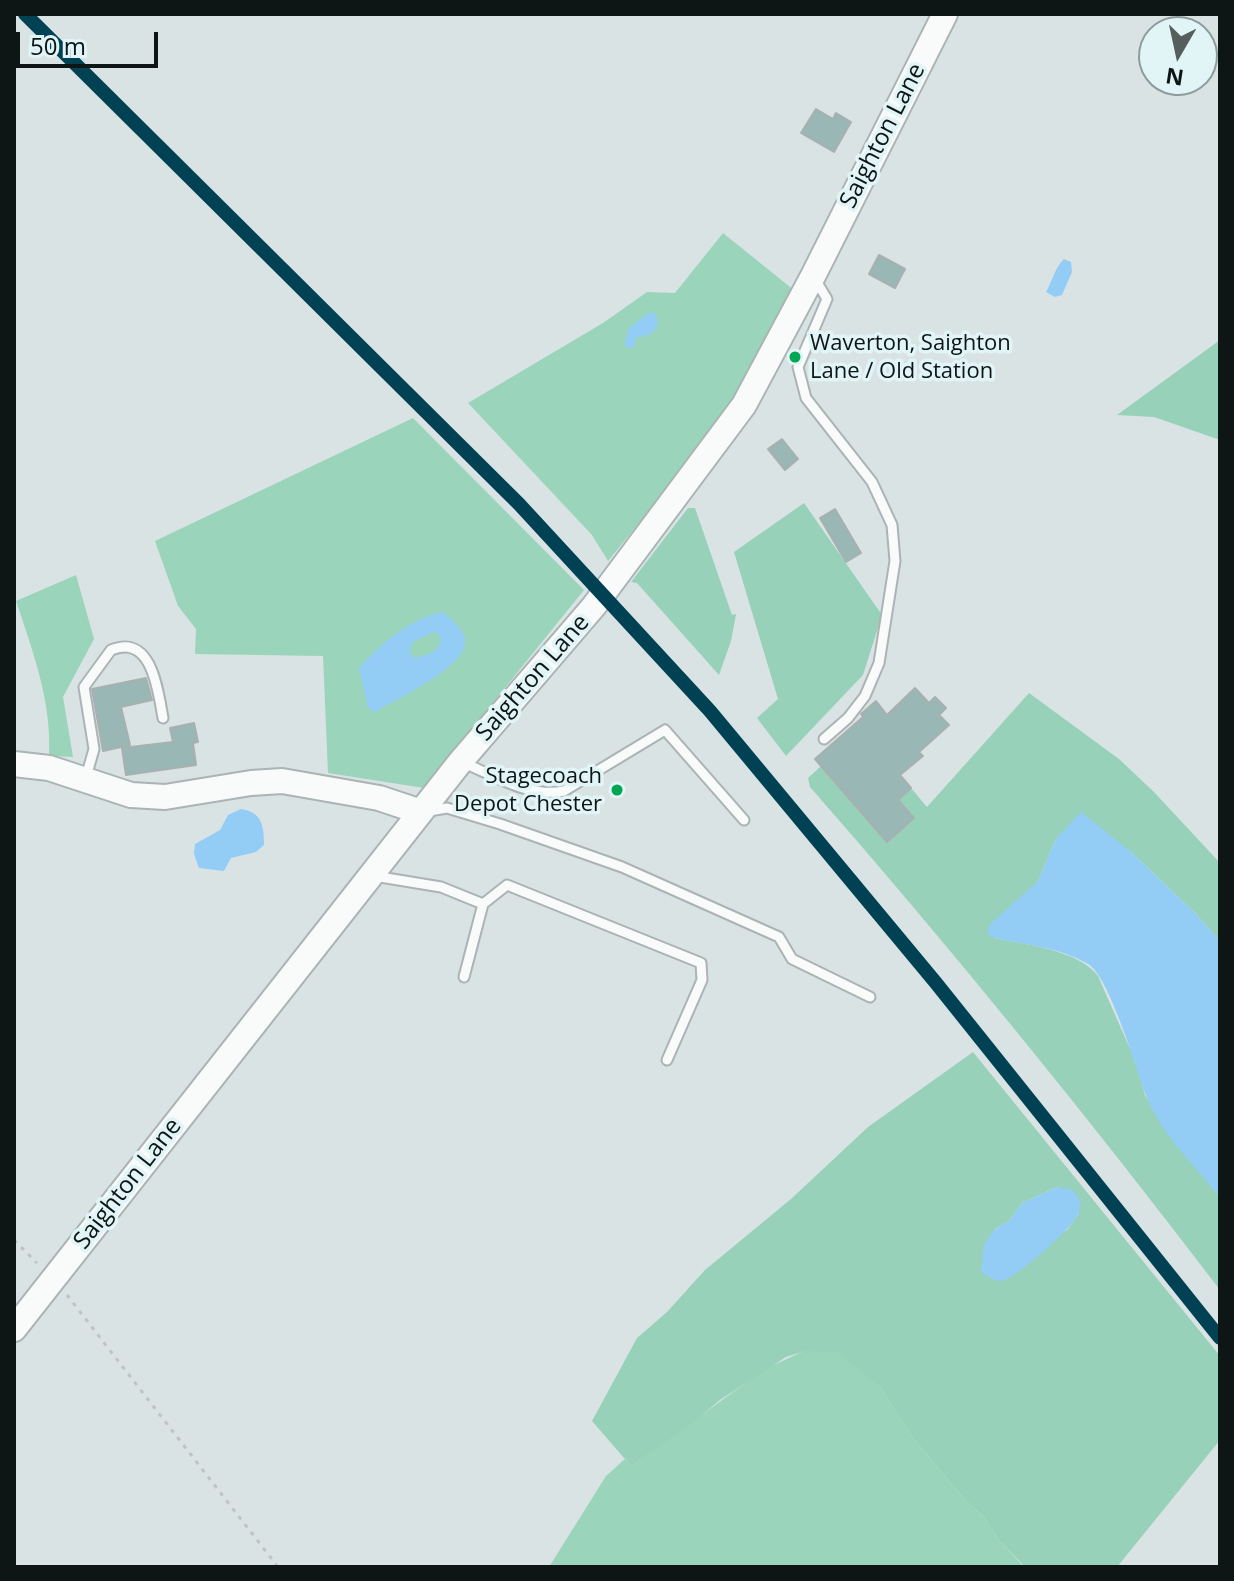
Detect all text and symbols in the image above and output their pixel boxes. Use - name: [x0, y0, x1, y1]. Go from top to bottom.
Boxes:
- scale bar: [20, 16, 162, 66]
- north arrow: [1138, 16, 1218, 96]
- text: 50 m: [30, 29, 86, 62]
- street label: Saighton Lane: [834, 59, 932, 213]
- text: N: [1163, 62, 1186, 94]
- place label: Waverton, Saighton Lane / Old Station: [810, 331, 1011, 382]
- marker: Waverton, Saighton Lane / Old Station: [787, 349, 803, 365]
- street label: Saighton Lane: [470, 609, 596, 747]
- place label: Stagecoach Depot Chester: [454, 764, 602, 816]
- marker: Stagecoach Depot Chester: [609, 782, 625, 798]
- street label: Saighton Lane: [68, 1113, 188, 1255]

